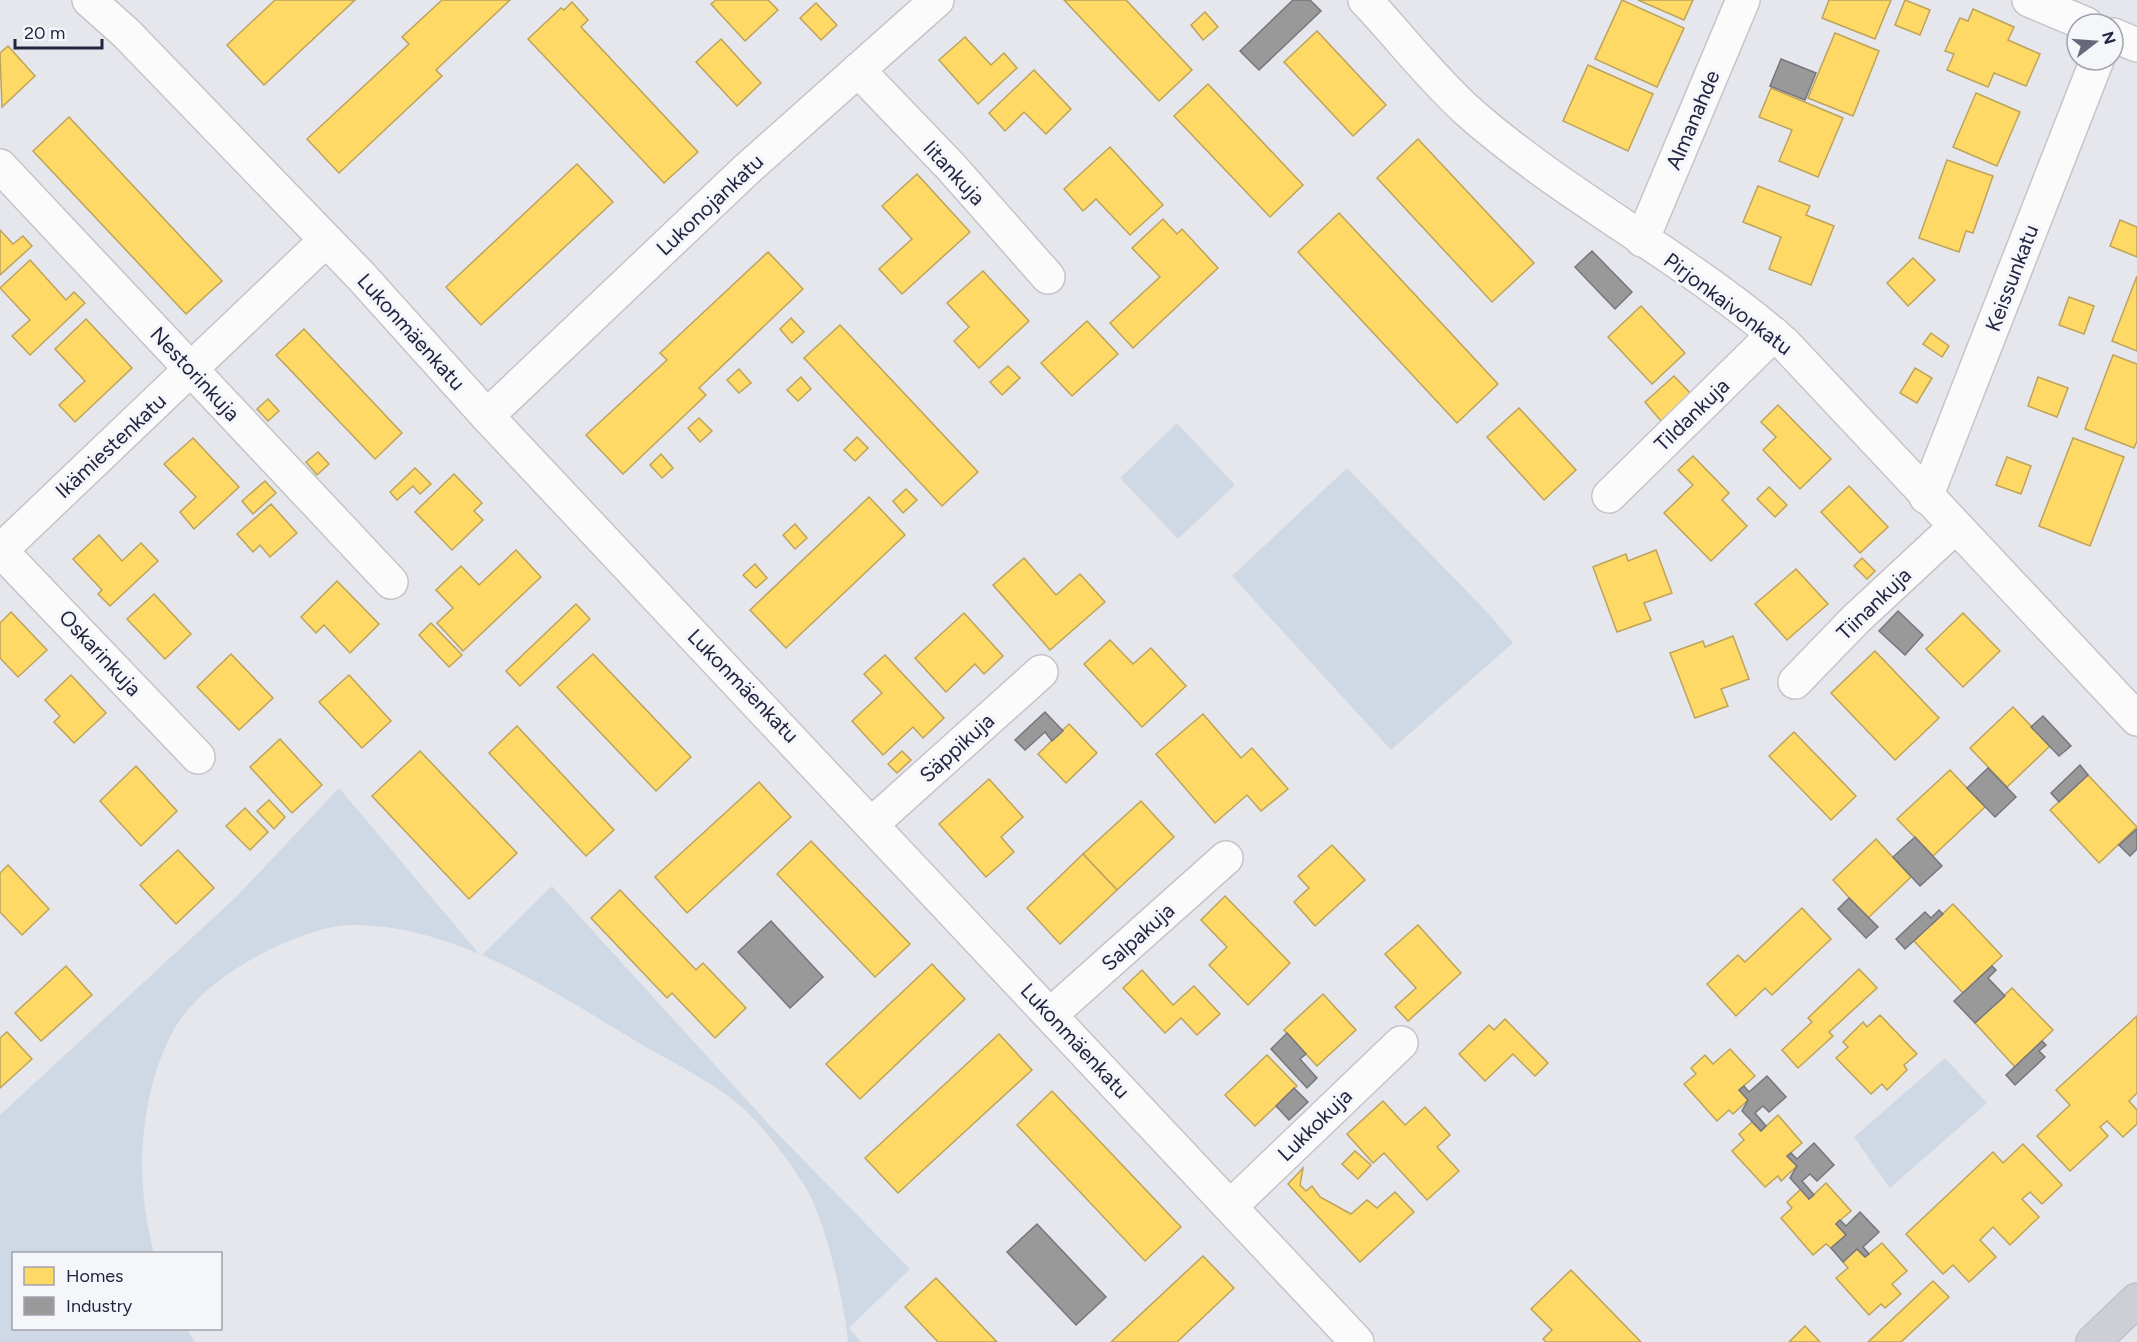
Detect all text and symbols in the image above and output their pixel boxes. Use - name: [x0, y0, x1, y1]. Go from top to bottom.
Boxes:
- scale bar: [15, 12, 102, 50]
- north arrow: [2065, 12, 2125, 72]
- text: 20 m: [24, 22, 65, 44]
- text: N: [2098, 29, 2120, 46]
- street label: Almanahde: [1660, 66, 1725, 173]
- street label: Iitankuja: [918, 135, 990, 210]
- street label: Lukonojankatu: [651, 149, 768, 261]
- street label: Keissunkatu: [1980, 221, 2043, 335]
- street label: Pirjonkaivonkatu: [1659, 247, 1797, 360]
- street label: Lukonmäenkatu: [352, 268, 470, 395]
- street label: Nestorinkuja: [145, 321, 245, 426]
- street label: Tildankuja: [1649, 373, 1734, 456]
- street label: Ikämiestenkatu: [50, 388, 171, 503]
- street label: Tiinankuja: [1831, 562, 1916, 645]
- street label: Oskarinkuja: [54, 604, 147, 701]
- street label: Lukonmäenkatu: [683, 624, 804, 748]
- street label: Säppikuja: [914, 708, 999, 788]
- street label: Salpakuja: [1096, 897, 1179, 976]
- street label: Lukonmäenkatu: [1016, 978, 1135, 1104]
- street label: Lukkokuja: [1272, 1083, 1357, 1166]
- legend: [12, 1252, 222, 1330]
- text: Homes: [66, 1265, 124, 1287]
- text: Industry: [66, 1295, 133, 1317]

